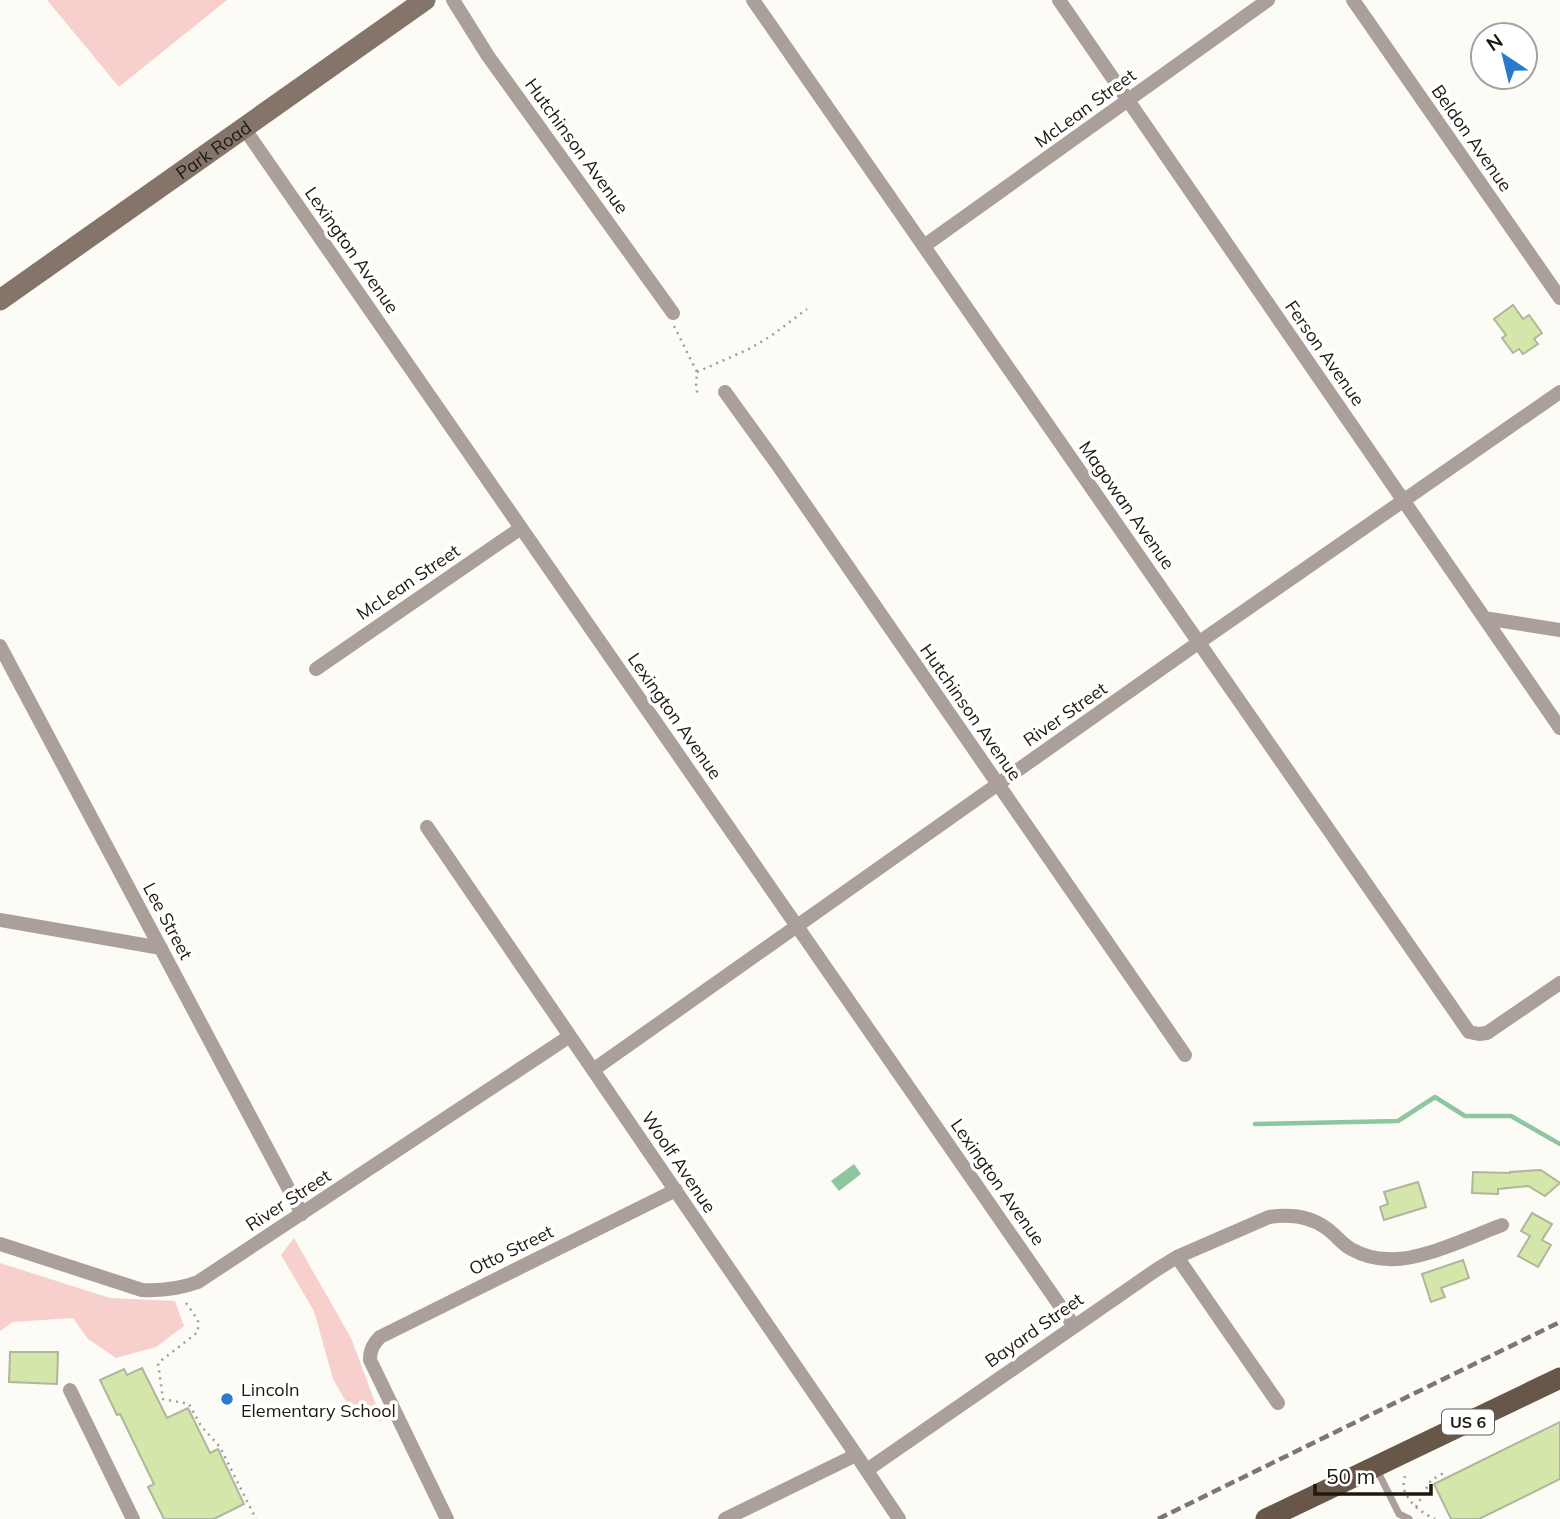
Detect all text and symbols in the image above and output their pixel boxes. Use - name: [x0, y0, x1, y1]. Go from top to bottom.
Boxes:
- north arrow: [1469, 21, 1539, 91]
- text: N: [1481, 28, 1507, 56]
- street label: McLean Street: [1030, 64, 1140, 152]
- street label: Hutchinson Avenue: [520, 74, 634, 218]
- street label: Beldon Avenue: [1427, 80, 1517, 196]
- street label: Park Road: [171, 115, 255, 184]
- street label: Lexington Avenue: [300, 182, 404, 318]
- street label: Ferson Avenue: [1280, 296, 1370, 410]
- street label: Magowan Avenue: [1074, 436, 1180, 574]
- street label: McLean Street: [352, 539, 464, 625]
- street label: Hutchinson Avenue: [915, 639, 1027, 785]
- street label: Lexington Avenue: [623, 648, 727, 784]
- street label: River Street: [1019, 677, 1111, 751]
- street label: Lee Street: [138, 879, 198, 963]
- street label: Woolf Avenue: [637, 1107, 721, 1217]
- street label: Lexington Avenue: [946, 1114, 1050, 1250]
- street label: River Street: [241, 1164, 335, 1236]
- street label: Otto Street: [465, 1220, 557, 1280]
- street label: Bayard Street: [980, 1288, 1088, 1372]
- place label: Lincoln Elementary School: [241, 1378, 396, 1422]
- marker: Lincoln Elementary School: [219, 1391, 235, 1407]
- road number: US 6: [1442, 1410, 1494, 1434]
- scale bar: [1315, 1452, 1430, 1496]
- text: 50 m: [1326, 1463, 1375, 1489]

